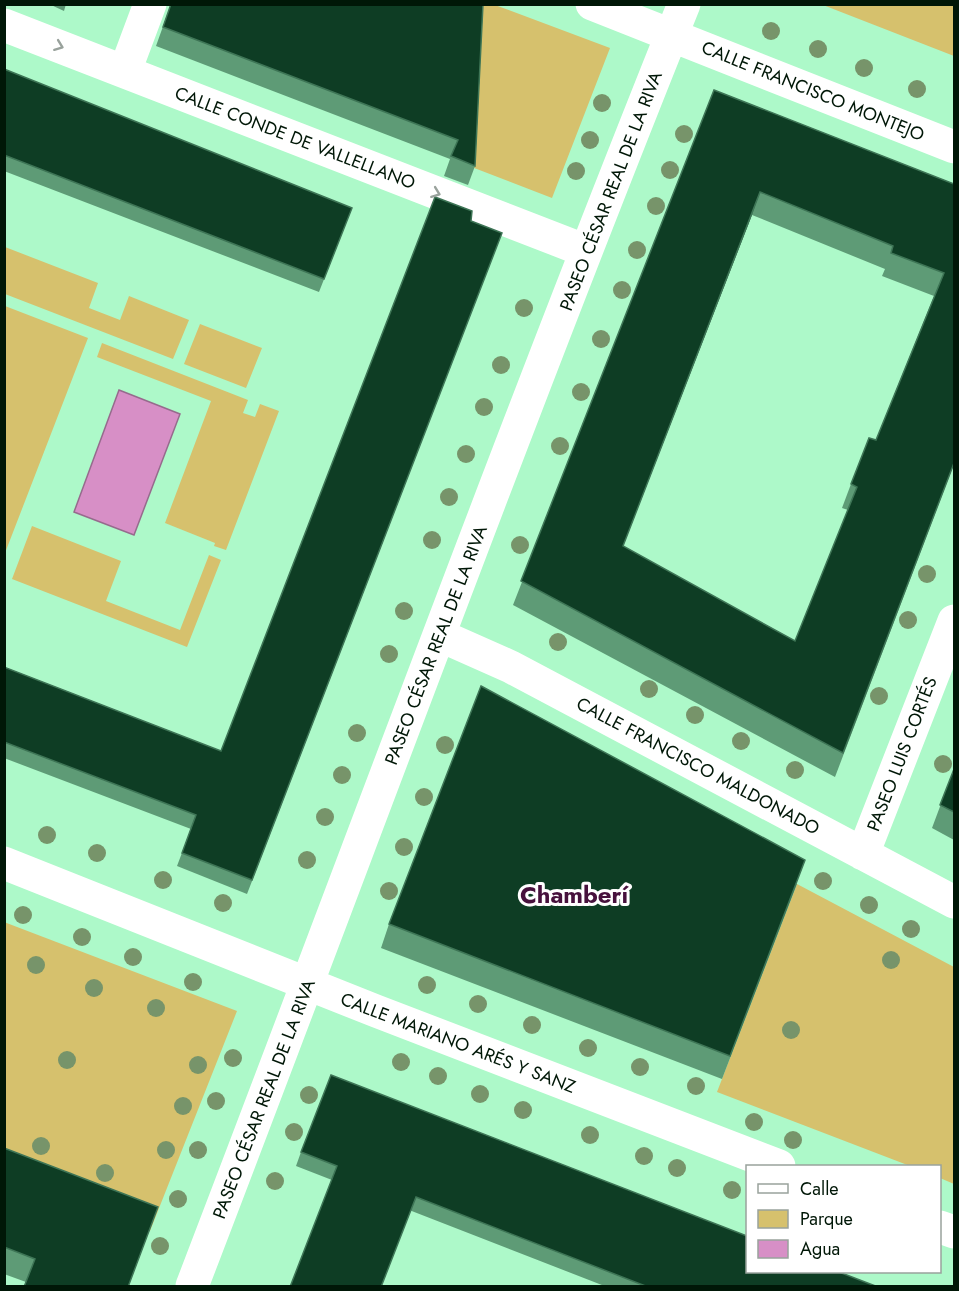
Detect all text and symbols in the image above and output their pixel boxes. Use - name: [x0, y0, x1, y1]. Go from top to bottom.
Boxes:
- street label: CALLE FRANCISCO MONTEJO: [698, 34, 928, 148]
- one-way arrow: [53, 39, 64, 51]
- street label: PASEO CÉSAR REAL DE LA RIVA: [553, 67, 669, 315]
- street label: CALLE CONDE DE VALLELLANO: [171, 80, 419, 196]
- one-way arrow: [431, 185, 441, 198]
- street label: PASEO CÉSAR REAL DE LA RIVA: [378, 521, 494, 769]
- street label: PASEO LUIS CORTÉS: [861, 673, 944, 835]
- street label: CALLE FRANCISCO MALDONADO: [572, 691, 824, 841]
- district label: Chamberí: [520, 877, 629, 912]
- street label: PASEO CÉSAR REAL DE LA RIVA: [206, 975, 322, 1223]
- street label: CALLE MARIANO ARÉS Y SANZ: [337, 986, 580, 1100]
- legend: [746, 1165, 941, 1273]
- text: Calle: [800, 1176, 839, 1202]
- text: Parque: [800, 1206, 853, 1232]
- text: Agua: [800, 1236, 840, 1262]

